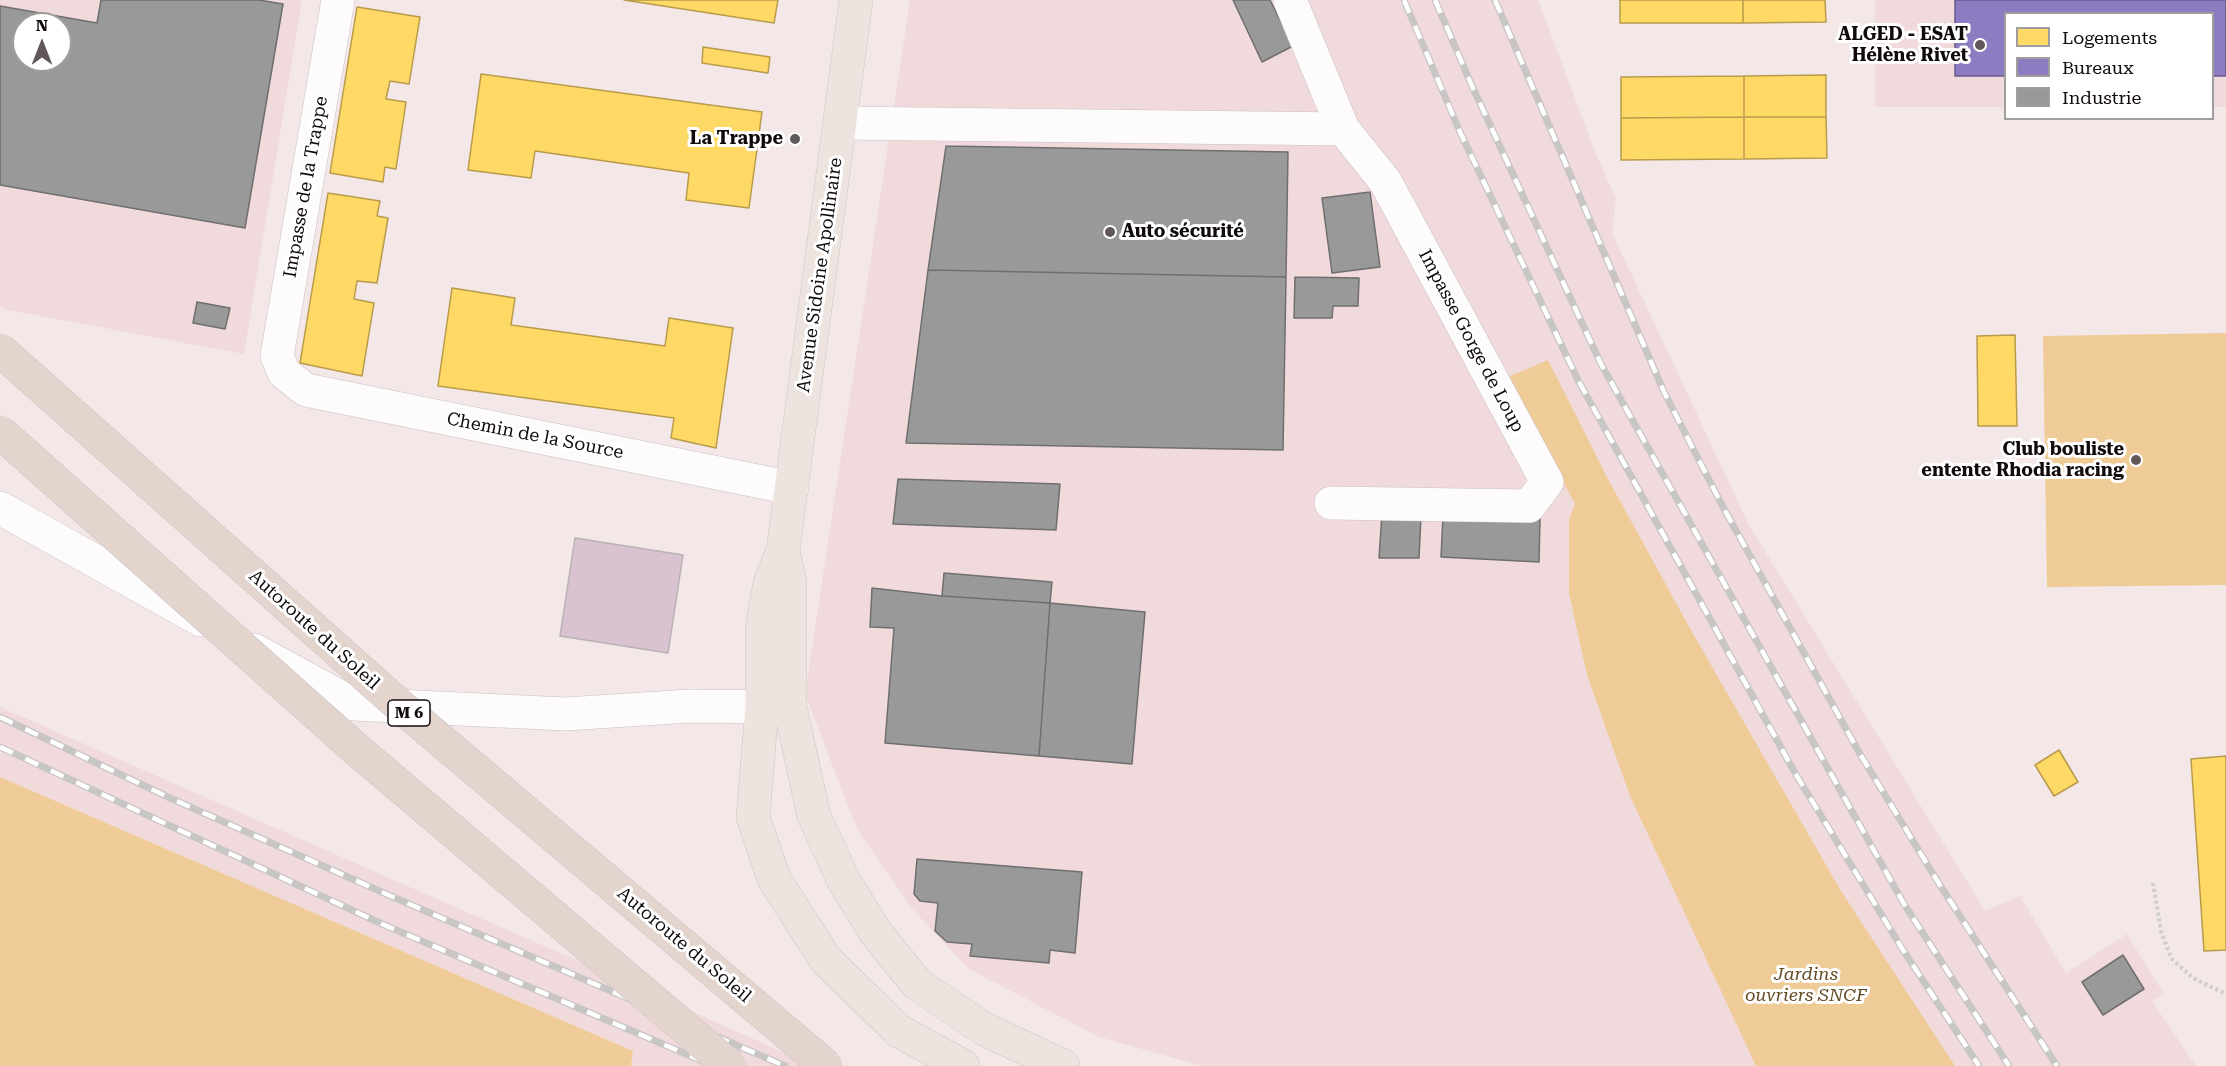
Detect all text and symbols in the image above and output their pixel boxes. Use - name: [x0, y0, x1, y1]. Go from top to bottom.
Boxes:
- north arrow: [12, 12, 72, 72]
- legend: [2004, 12, 2214, 120]
- text: N: [36, 16, 48, 35]
- place label: ALGED - ESAT Hélène Rivet: [1838, 24, 1968, 66]
- text: Logements: [2062, 27, 2157, 48]
- marker: ALGED - ESAT Hélène Rivet: [1973, 38, 1987, 52]
- text: Bureaux: [2062, 57, 2134, 78]
- text: Industrie: [2062, 87, 2141, 108]
- street label: Impasse de la Trappe: [279, 95, 333, 279]
- place label: La Trappe: [690, 128, 783, 150]
- marker: La Trappe: [788, 132, 802, 146]
- street label: Avenue Sidoine Apollinaire: [793, 156, 847, 394]
- place label: Auto sécurité: [1122, 221, 1244, 243]
- marker: Auto sécurité: [1103, 225, 1117, 239]
- street label: Impasse Gorge de Loup: [1414, 246, 1528, 436]
- street label: Chemin de la Source: [445, 408, 625, 464]
- place label: Club bouliste entente Rhodia racing: [1921, 439, 2124, 482]
- marker: Club bouliste entente Rhodia racing: [2129, 453, 2143, 467]
- street label: Autoroute du Soleil: [244, 566, 384, 694]
- road number: M 6: [388, 700, 430, 726]
- street label: Autoroute du Soleil: [613, 883, 755, 1007]
- park label: Jardins ouvriers SNCF: [1745, 964, 1867, 1006]

